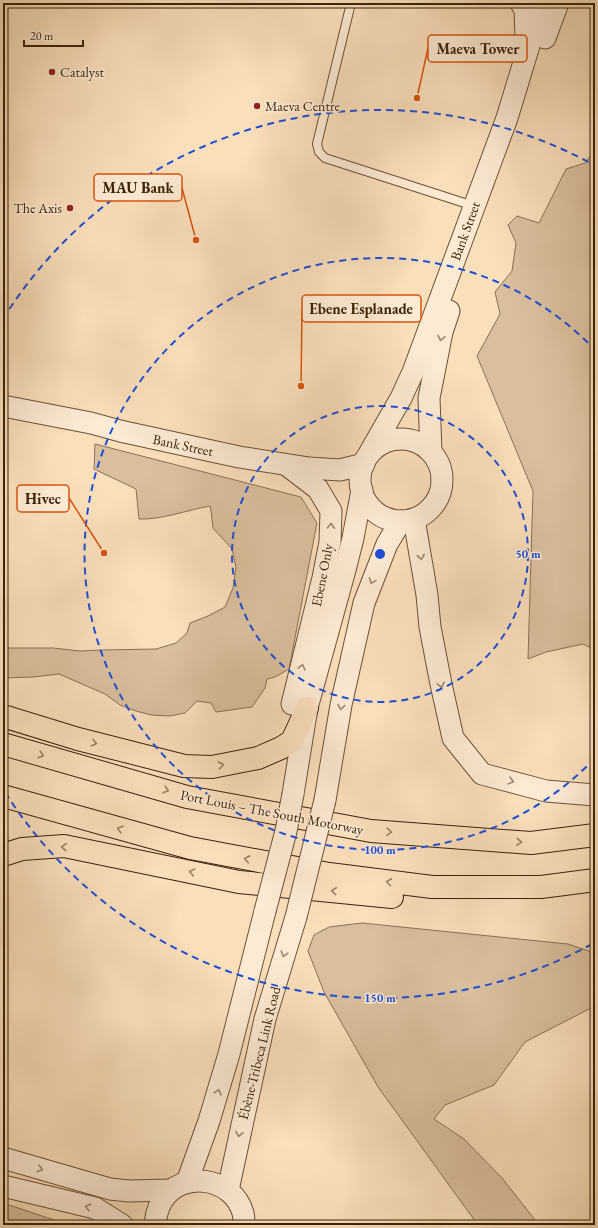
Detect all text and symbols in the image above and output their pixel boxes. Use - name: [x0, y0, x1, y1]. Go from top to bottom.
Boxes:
- scale bar: [24, 22, 83, 48]
- text: 20 m: [30, 28, 54, 44]
- callout: Maeva Tower: [428, 35, 527, 62]
- text: Maeva Tower: [437, 39, 520, 58]
- place label: Catalyst: [60, 63, 105, 81]
- marker: Catalyst: [47, 67, 57, 77]
- place label: Maeva Centre: [265, 97, 341, 115]
- marker: Maeva Centre: [252, 101, 262, 111]
- callout: MAU Bank: [94, 174, 182, 201]
- text: MAU Bank: [102, 178, 174, 197]
- place label: The Axis: [13, 199, 62, 217]
- street label: Bank Street: [446, 199, 484, 263]
- marker: The Axis: [65, 203, 75, 213]
- callout: Ebene Esplanade: [302, 295, 421, 322]
- text: Ebene Esplanade: [309, 299, 413, 318]
- one-way arrow: [437, 335, 445, 341]
- street label: Bank Street: [151, 430, 215, 460]
- callout: Hivec: [17, 485, 69, 512]
- text: Hivec: [25, 489, 61, 508]
- one-way arrow: [326, 523, 335, 529]
- street label: Ebene Only: [307, 541, 337, 608]
- text: 50 m: [515, 546, 541, 562]
- centre of rings: [373, 547, 387, 561]
- one-way arrow: [416, 554, 424, 560]
- one-way arrow: [369, 577, 377, 584]
- one-way arrow: [297, 663, 305, 670]
- one-way arrow: [436, 682, 444, 689]
- one-way arrow: [337, 703, 345, 710]
- one-way arrow: [90, 738, 97, 747]
- one-way arrow: [37, 750, 44, 759]
- one-way arrow: [218, 761, 224, 770]
- one-way arrow: [508, 777, 514, 785]
- street label: Port Louis – The South Motorway: [179, 785, 366, 839]
- one-way arrow: [162, 786, 169, 794]
- one-way arrow: [117, 825, 124, 834]
- one-way arrow: [386, 828, 392, 837]
- one-way arrow: [516, 837, 522, 846]
- one-way arrow: [61, 842, 68, 851]
- text: 100 m: [364, 842, 396, 858]
- one-way arrow: [244, 855, 250, 864]
- one-way arrow: [189, 869, 195, 877]
- one-way arrow: [386, 878, 392, 887]
- one-way arrow: [331, 887, 337, 896]
- one-way arrow: [280, 950, 289, 957]
- street label: Ébène-Tribeca Link Road: [234, 984, 284, 1121]
- text: 150 m: [364, 990, 396, 1006]
- one-way arrow: [213, 1089, 222, 1096]
- one-way arrow: [236, 1131, 244, 1137]
- one-way arrow: [37, 1164, 44, 1173]
- one-way arrow: [85, 1203, 92, 1211]

